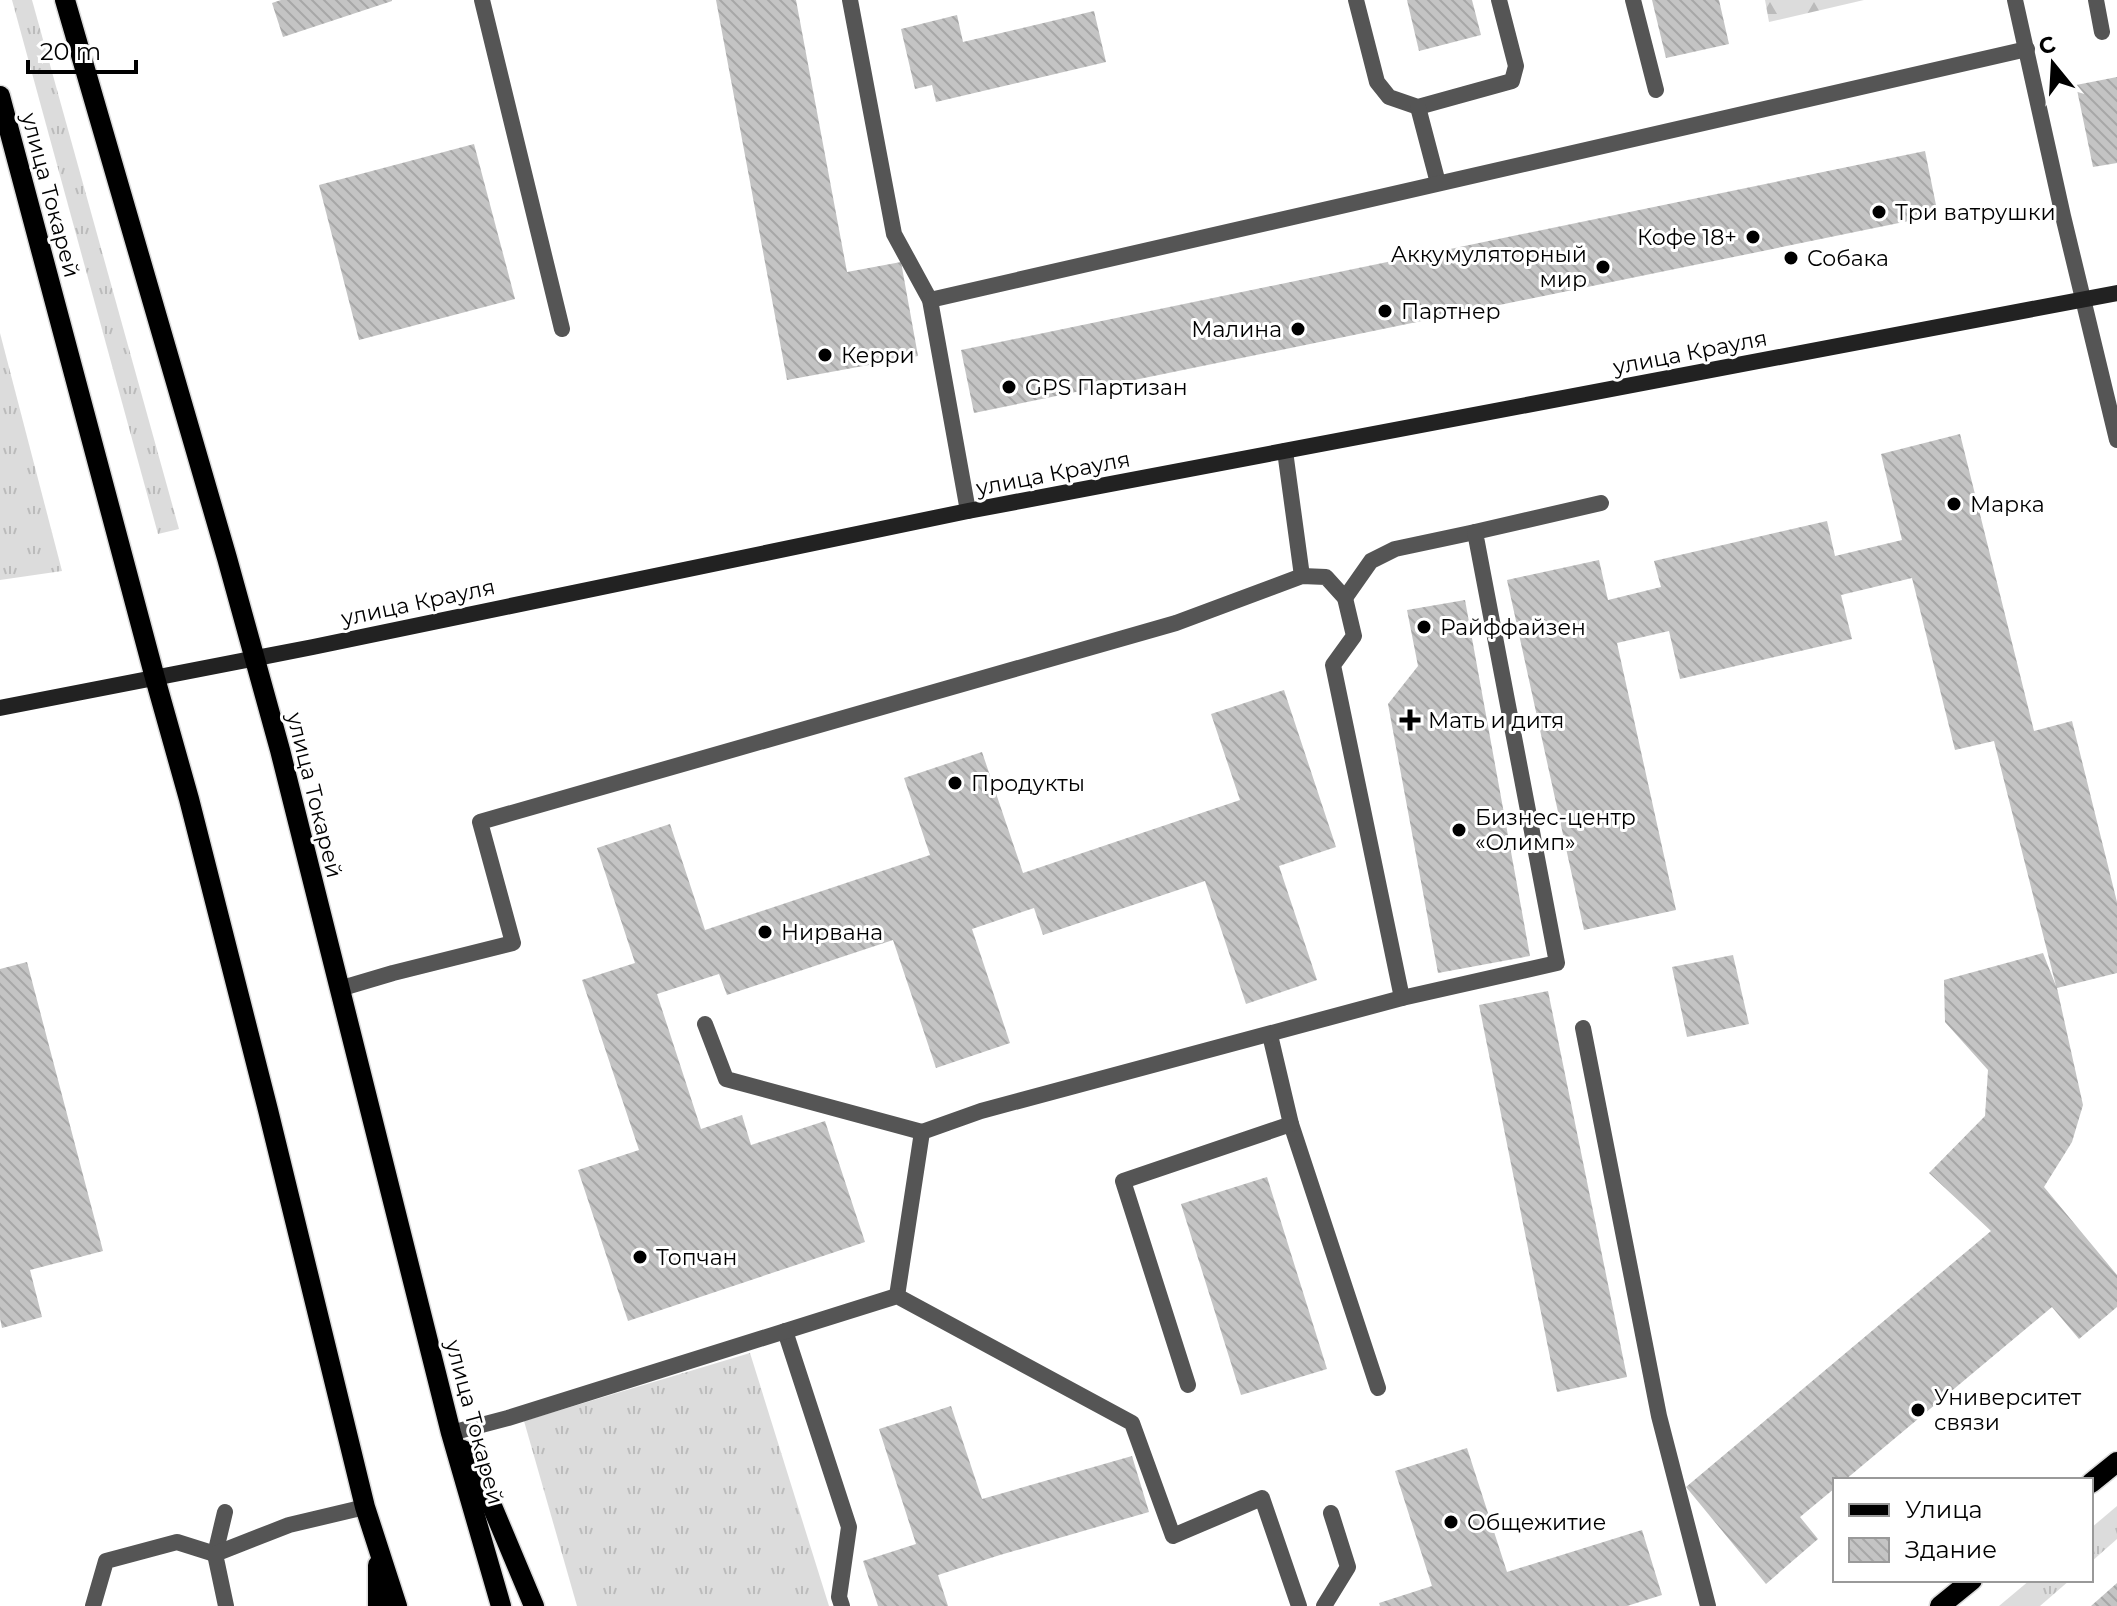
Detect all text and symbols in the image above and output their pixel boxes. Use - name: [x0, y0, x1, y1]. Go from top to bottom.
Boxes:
- scale bar: [28, 24, 136, 74]
- north arrow: [2013, 24, 2093, 104]
- text: С: [2035, 30, 2059, 61]
- text: 20 m: [40, 37, 101, 66]
- street label: улица Токарей: [15, 109, 85, 280]
- place label: Три ватрушки: [1895, 199, 2056, 226]
- marker: Три ватрушки: [1870, 203, 1888, 221]
- place label: Кофе 18+: [1637, 224, 1737, 251]
- marker: Кофе 18+: [1744, 228, 1762, 246]
- place label: Аккумуляторный мир: [1391, 241, 1587, 293]
- place label: Собака: [1807, 245, 1889, 272]
- marker: Собака: [1782, 249, 1800, 267]
- marker: Аккумуляторный мир: [1594, 258, 1612, 276]
- place label: Партнер: [1401, 298, 1501, 325]
- marker: Партнер: [1376, 302, 1394, 320]
- place label: Малина: [1191, 316, 1282, 343]
- marker: Малина: [1289, 320, 1307, 338]
- street label: улица Крауля: [1610, 324, 1769, 381]
- place label: Керри: [841, 342, 915, 369]
- marker: Керри: [816, 346, 834, 364]
- place label: GPS Партизан: [1025, 374, 1188, 401]
- marker: GPS Партизан: [1000, 378, 1018, 396]
- street label: улица Крауля: [973, 445, 1132, 502]
- place label: Марка: [1970, 491, 2045, 518]
- marker: Марка: [1945, 495, 1963, 513]
- street label: улица Крауля: [338, 573, 497, 632]
- place label: Райффайзен: [1440, 614, 1586, 641]
- marker: Райффайзен: [1415, 618, 1433, 636]
- place label: Мать и дитя: [1428, 707, 1564, 734]
- street label: улица Токарей: [281, 709, 348, 881]
- marker: Мать и дитя: [1399, 709, 1421, 731]
- place label: Продукты: [971, 770, 1085, 797]
- marker: Продукты: [946, 774, 964, 792]
- place label: Бизнес-центр «Олимп»: [1475, 804, 1636, 856]
- marker: Бизнес-центр «Олимп»: [1450, 821, 1468, 839]
- place label: Нирвана: [781, 919, 883, 946]
- marker: Нирвана: [756, 923, 774, 941]
- place label: Топчан: [656, 1244, 737, 1271]
- marker: Топчан: [631, 1248, 649, 1266]
- street label: улица Токарей: [439, 1336, 509, 1507]
- place label: Университет связи: [1934, 1384, 2082, 1436]
- marker: Университет связи: [1909, 1401, 1927, 1419]
- legend: [1833, 1478, 2093, 1582]
- text: Улица: [1905, 1495, 1983, 1524]
- place label: Общежитие: [1467, 1509, 1606, 1536]
- marker: Общежитие: [1442, 1513, 1460, 1531]
- text: Здание: [1905, 1535, 1997, 1564]

